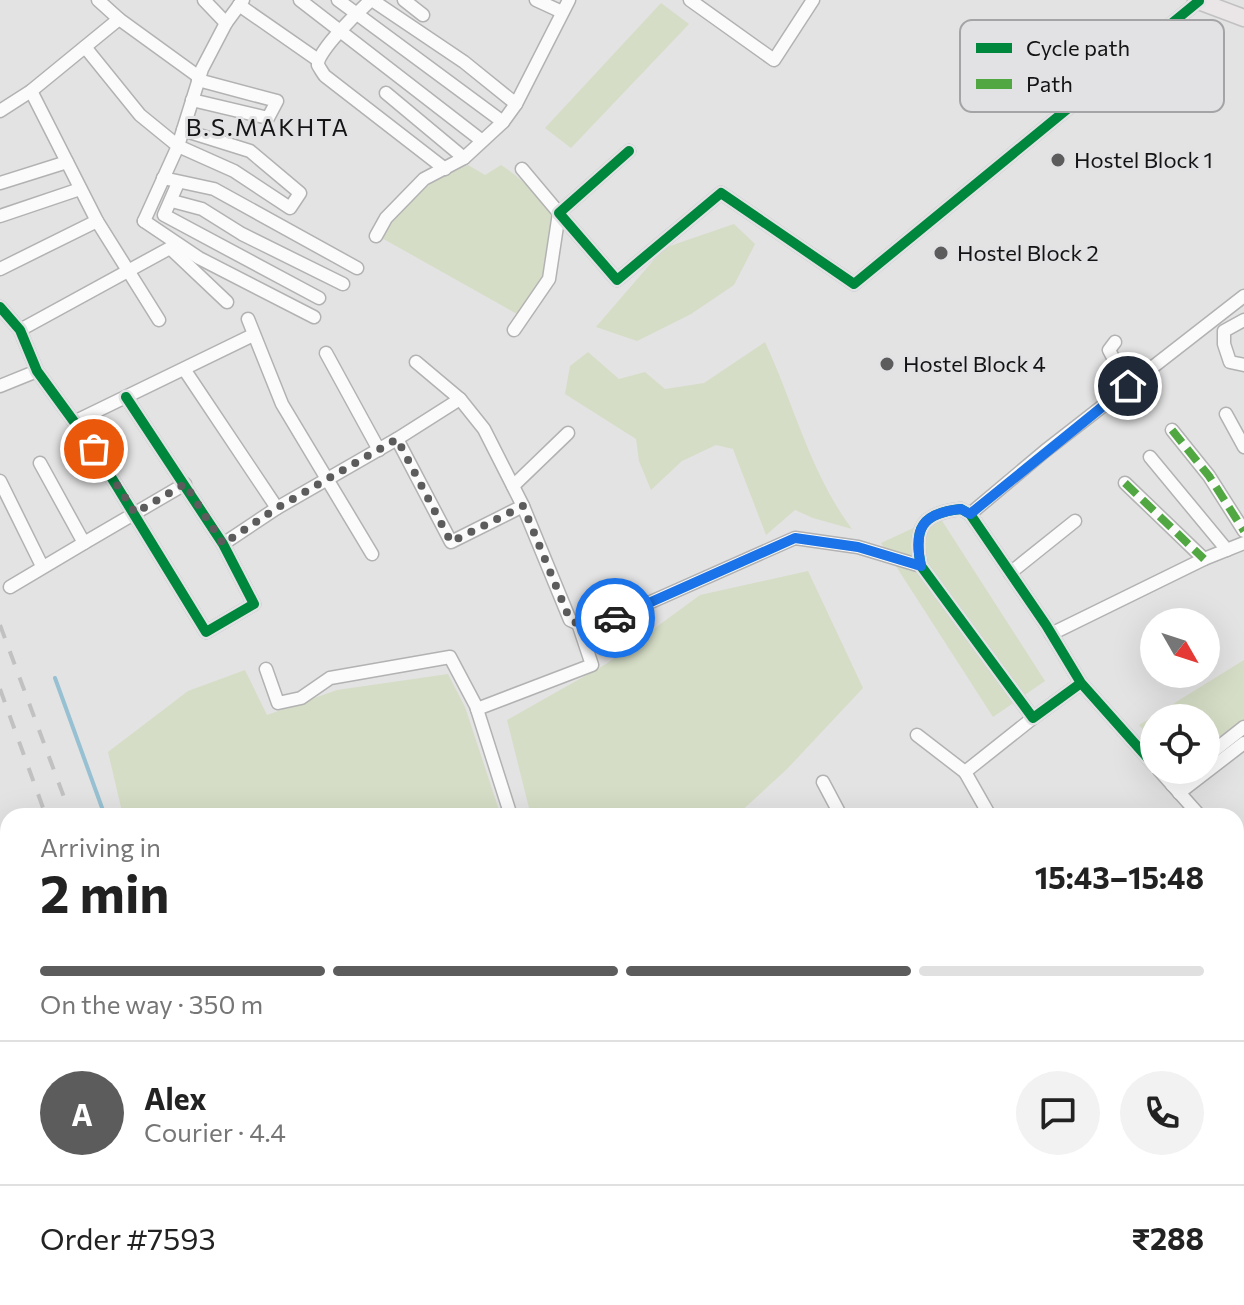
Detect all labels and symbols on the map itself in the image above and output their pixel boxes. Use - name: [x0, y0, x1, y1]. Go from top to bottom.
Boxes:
- legend: [960, 20, 1224, 112]
- text: Cycle path: [1026, 34, 1130, 61]
- text: Path: [1026, 70, 1073, 97]
- district label: B.S.MAKHTA: [186, 112, 350, 141]
- place label: Hostel Block 1: [1074, 146, 1213, 173]
- marker: Hostel Block 1: [1049, 151, 1067, 169]
- place label: Hostel Block 2: [957, 239, 1099, 266]
- marker: Hostel Block 2: [932, 244, 950, 262]
- place label: Hostel Block 4: [903, 350, 1046, 377]
- pin: [1094, 352, 1162, 420]
- marker: Hostel Block 4: [878, 355, 896, 373]
- pin: [60, 415, 128, 483]
- courier: [575, 578, 655, 658]
- north arrow: [1140, 608, 1220, 688]

